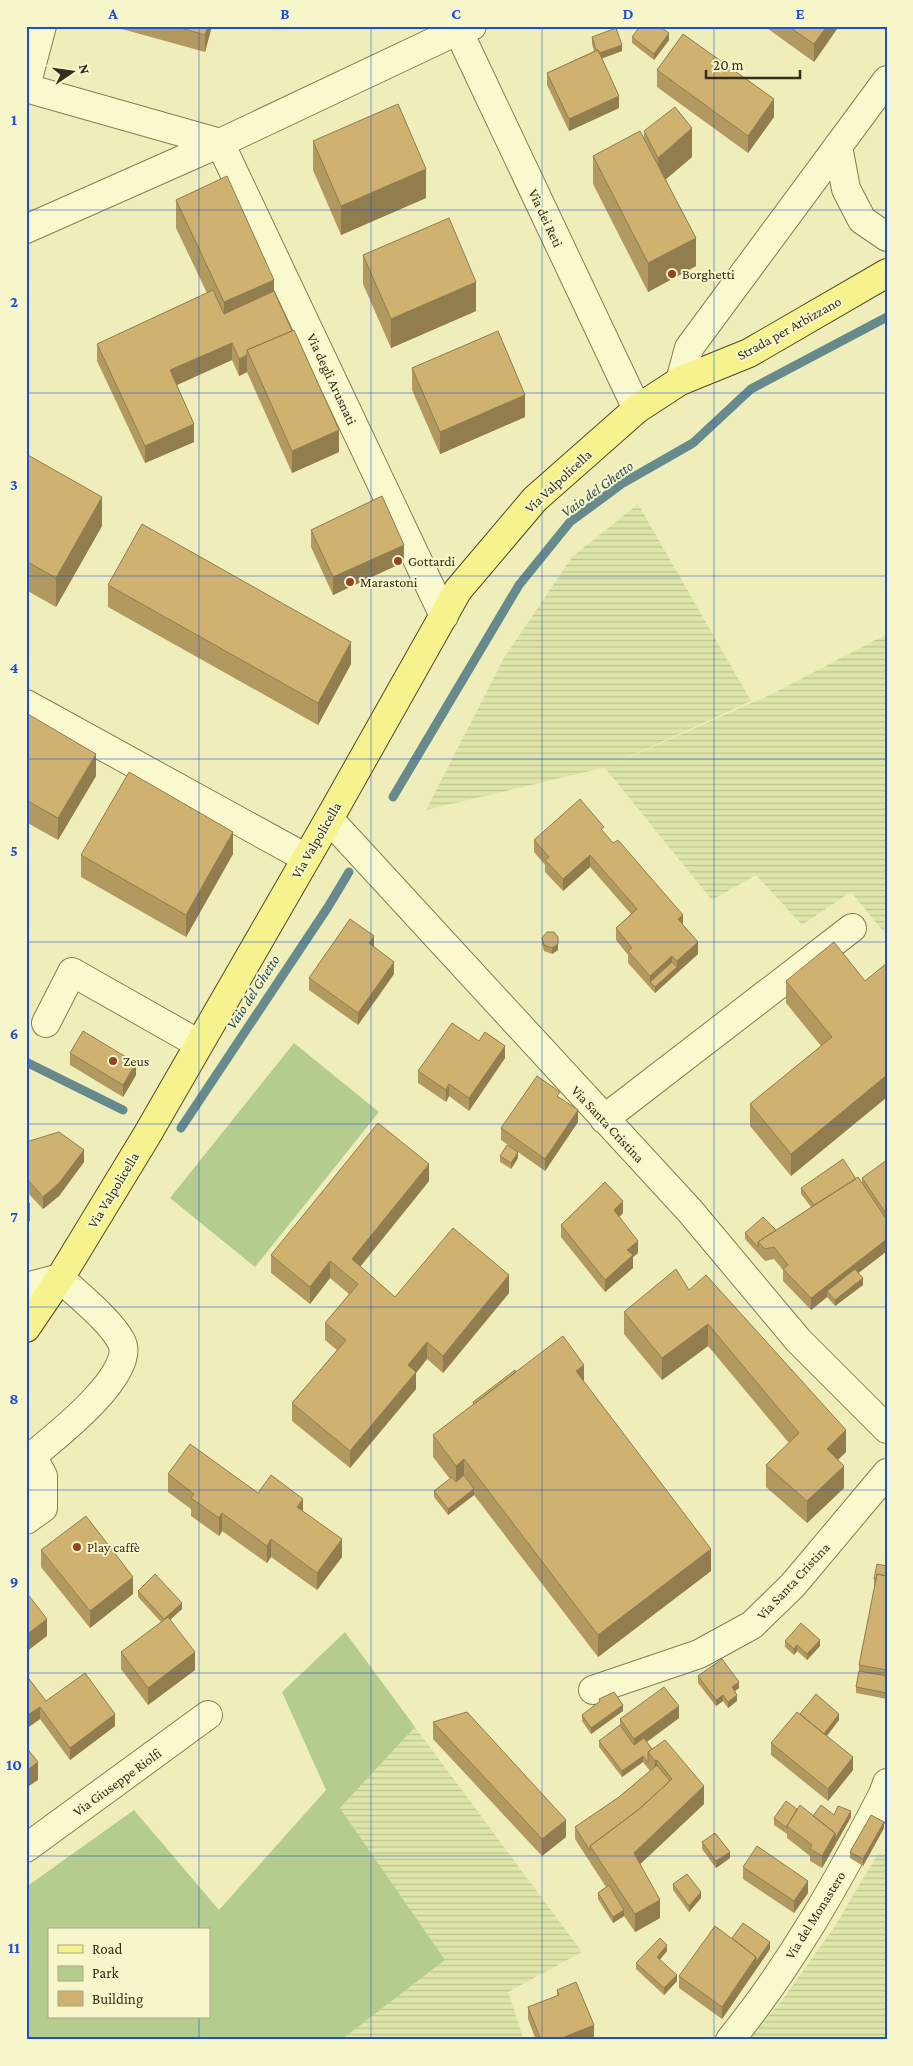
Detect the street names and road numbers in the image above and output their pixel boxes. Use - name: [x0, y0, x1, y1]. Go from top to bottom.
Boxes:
- street label: Via dei Reti: [526, 186, 567, 250]
- street label: Strada per Arbizzano: [734, 293, 844, 363]
- street label: Via degli Arusnati: [304, 331, 360, 428]
- street label: Via Valpolicella: [521, 446, 595, 516]
- street label: Via Valpolicella: [288, 799, 345, 881]
- street label: Via Santa Cristina: [568, 1082, 648, 1166]
- street label: Via Valpolicella: [84, 1149, 142, 1231]
- street label: Via Santa Cristina: [753, 1539, 833, 1623]
- street label: Via Giuseppe Riolfi: [70, 1744, 165, 1819]
- street label: Via del Monastero: [782, 1868, 849, 1962]

